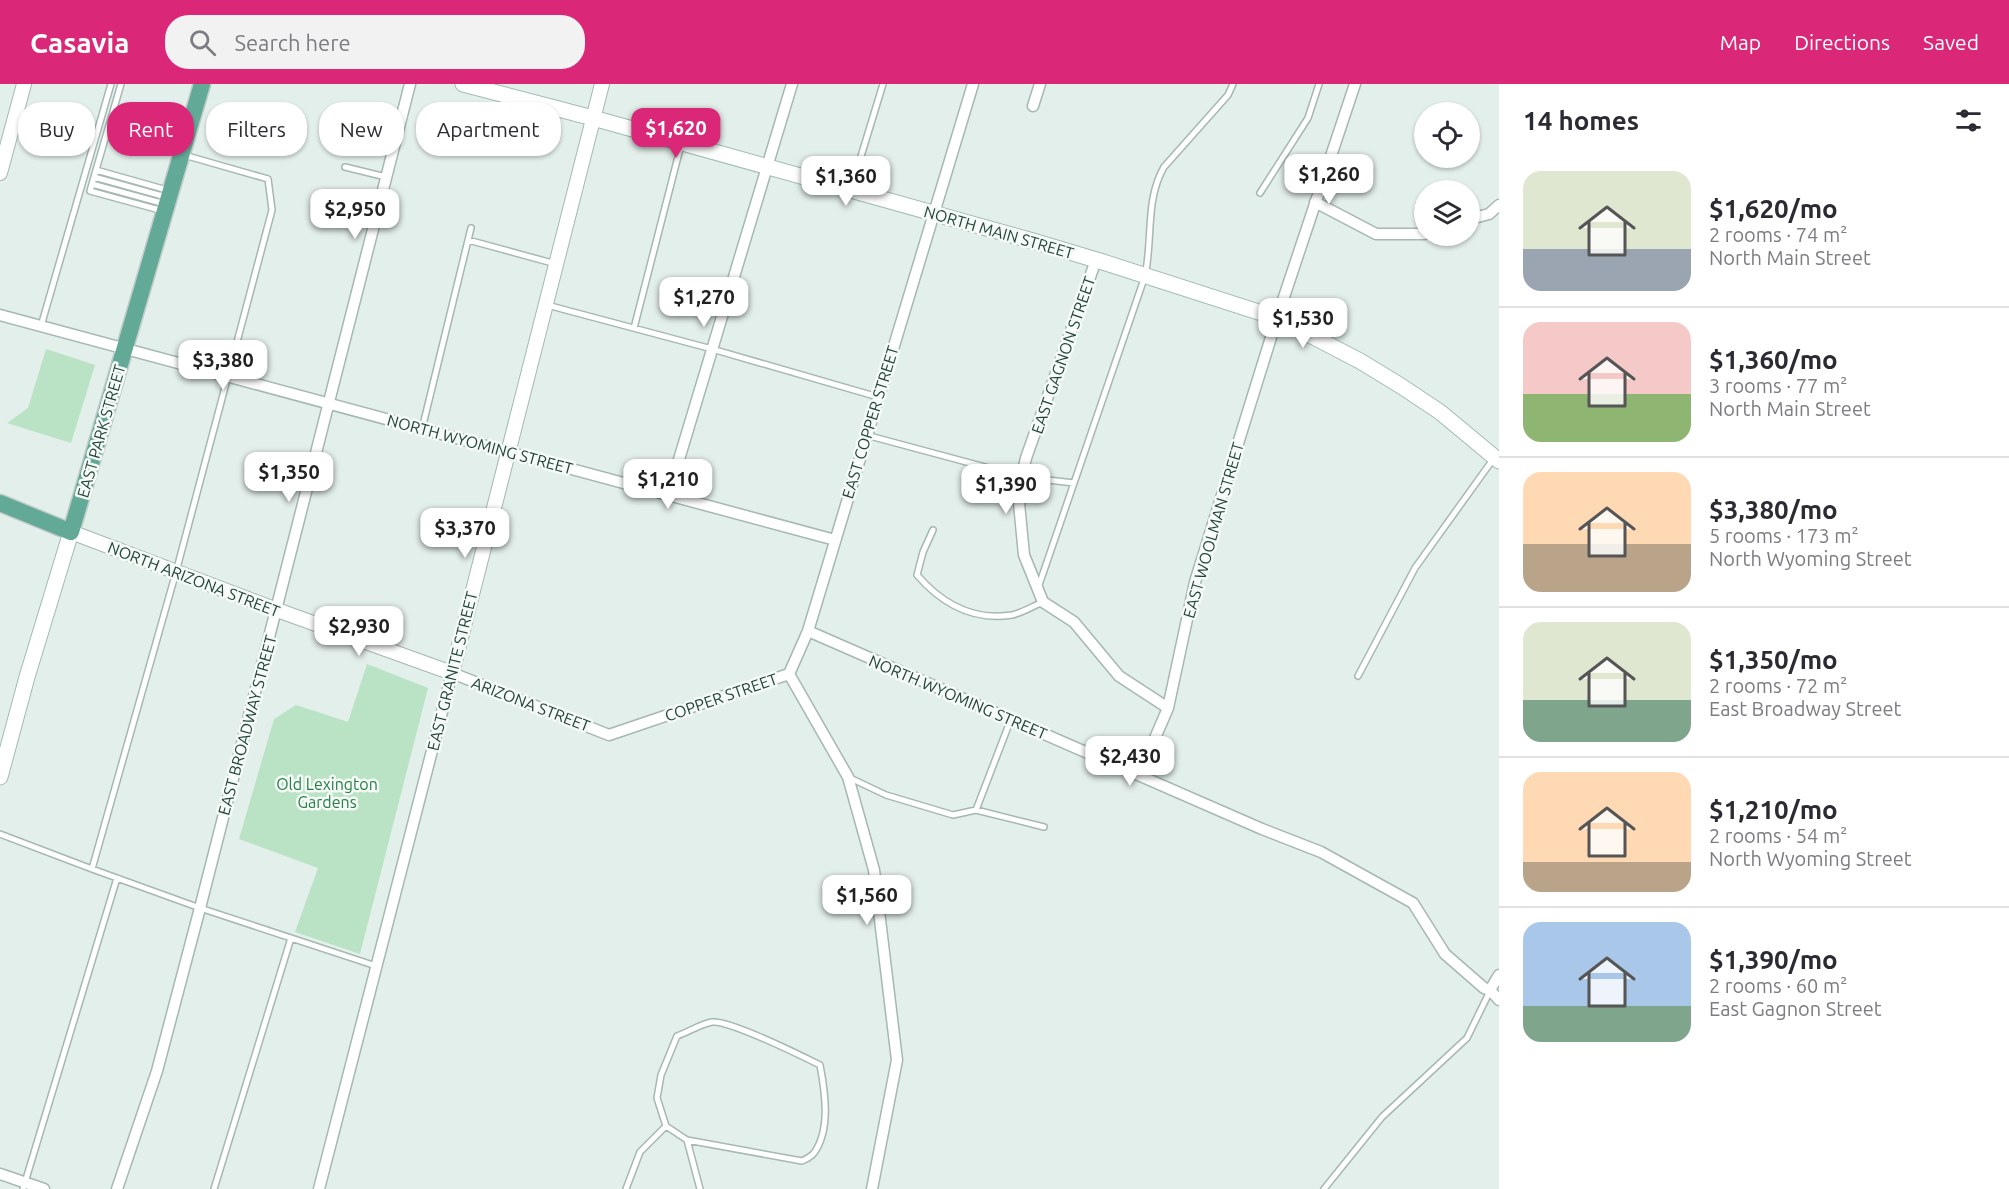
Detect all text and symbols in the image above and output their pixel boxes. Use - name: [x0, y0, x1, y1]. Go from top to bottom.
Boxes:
- search box: [165, 15, 585, 69]
- icon: search: [186, 26, 219, 59]
- text: Casavia: [30, 27, 129, 58]
- text: Search here: [234, 30, 351, 55]
- text: Map: [1720, 30, 1761, 54]
- text: Directions: [1794, 30, 1890, 54]
- text: Saved: [1923, 30, 1979, 54]
- chip: Buy: [18, 102, 95, 156]
- chip: Rent: [107, 102, 194, 156]
- chip: Filters: [206, 102, 307, 156]
- chip: New: [319, 102, 404, 156]
- chip: Apartment: [416, 102, 561, 156]
- map controls: [1414, 102, 1480, 246]
- button: locate: [1414, 102, 1480, 168]
- icon: filters: [1952, 104, 1985, 137]
- text: 14 homes: [1523, 106, 1639, 135]
- pin: $1,620: [627, 108, 725, 159]
- text: $1,620: [645, 116, 707, 139]
- pin: $1,260: [1280, 154, 1378, 205]
- pin: $1,360: [797, 156, 895, 207]
- text: $1,260: [1298, 162, 1360, 185]
- text: $1,360: [815, 164, 877, 187]
- button: layers: [1414, 180, 1480, 246]
- pin: $2,950: [306, 189, 404, 240]
- text: $1,620/mo: [1709, 194, 1838, 223]
- icon: home: [1571, 195, 1643, 267]
- text: $2,950: [324, 197, 386, 220]
- street label: NORTH MAIN STREET: [922, 202, 1076, 262]
- text: 2 rooms · 74 m²: [1709, 223, 1847, 246]
- text: North Main Street: [1709, 246, 1871, 269]
- street label: EAST GAGNON STREET: [1028, 274, 1098, 436]
- pin: $1,270: [655, 277, 753, 328]
- text: $1,270: [673, 285, 735, 308]
- pin: $1,530: [1254, 298, 1352, 349]
- text: $1,530: [1272, 306, 1334, 329]
- pin: $3,380: [174, 340, 272, 391]
- street label: EAST COPPER STREET: [838, 343, 902, 501]
- text: $1,360/mo: [1709, 345, 1838, 374]
- icon: home: [1571, 346, 1643, 418]
- text: $3,380: [192, 348, 254, 371]
- street label: EAST PARK STREET: [73, 362, 129, 500]
- text: 3 rooms · 77 m²: [1709, 374, 1847, 397]
- text: North Main Street: [1709, 397, 1871, 420]
- street label: NORTH WYOMING STREET: [385, 411, 575, 478]
- street label: EAST WOOLMAN STREET: [1179, 440, 1247, 620]
- pin: $1,350: [240, 452, 338, 503]
- pin: $1,210: [619, 459, 717, 510]
- text: $1,350: [258, 460, 320, 483]
- pin: $1,390: [957, 464, 1055, 515]
- text: $1,210: [637, 467, 699, 490]
- text: $1,390: [975, 472, 1037, 495]
- text: $3,380/mo: [1709, 495, 1838, 524]
- icon: home: [1571, 496, 1643, 568]
- pin: $3,370: [416, 508, 514, 559]
- text: $3,370: [434, 516, 496, 539]
- text: 5 rooms · 173 m²: [1709, 524, 1859, 547]
- street label: NORTH ARIZONA STREET: [105, 538, 283, 620]
- text: North Wyoming Street: [1709, 547, 1912, 570]
- street label: EAST GRANITE STREET: [424, 589, 481, 752]
- pin: $2,930: [310, 606, 408, 657]
- text: $2,930: [328, 614, 390, 637]
- street label: EAST BROADWAY STREET: [214, 633, 280, 817]
- text: $1,350/mo: [1709, 645, 1838, 674]
- icon: home: [1571, 646, 1643, 718]
- street label: NORTH WYOMING STREET: [866, 651, 1050, 743]
- street label: COPPER STREET: [662, 669, 780, 725]
- street label: ARIZONA STREET: [469, 673, 593, 735]
- text: 2 rooms · 72 m²: [1709, 674, 1847, 697]
- text: East Broadway Street: [1709, 697, 1901, 720]
- pin: $2,430: [1081, 736, 1179, 787]
- text: $2,430: [1099, 744, 1161, 767]
- park label: Old Lexington Gardens: [276, 775, 378, 811]
- text: $1,210/mo: [1709, 795, 1838, 824]
- icon: home: [1571, 796, 1643, 868]
- text: 2 rooms · 54 m²: [1709, 824, 1847, 847]
- text: North Wyoming Street: [1709, 847, 1912, 870]
- pin: $1,560: [818, 875, 916, 926]
- text: $1,560: [836, 883, 898, 906]
- text: $1,390/mo: [1709, 945, 1838, 974]
- icon: home: [1571, 946, 1643, 1018]
- text: 2 rooms · 60 m²: [1709, 974, 1847, 997]
- text: East Gagnon Street: [1709, 997, 1882, 1020]

